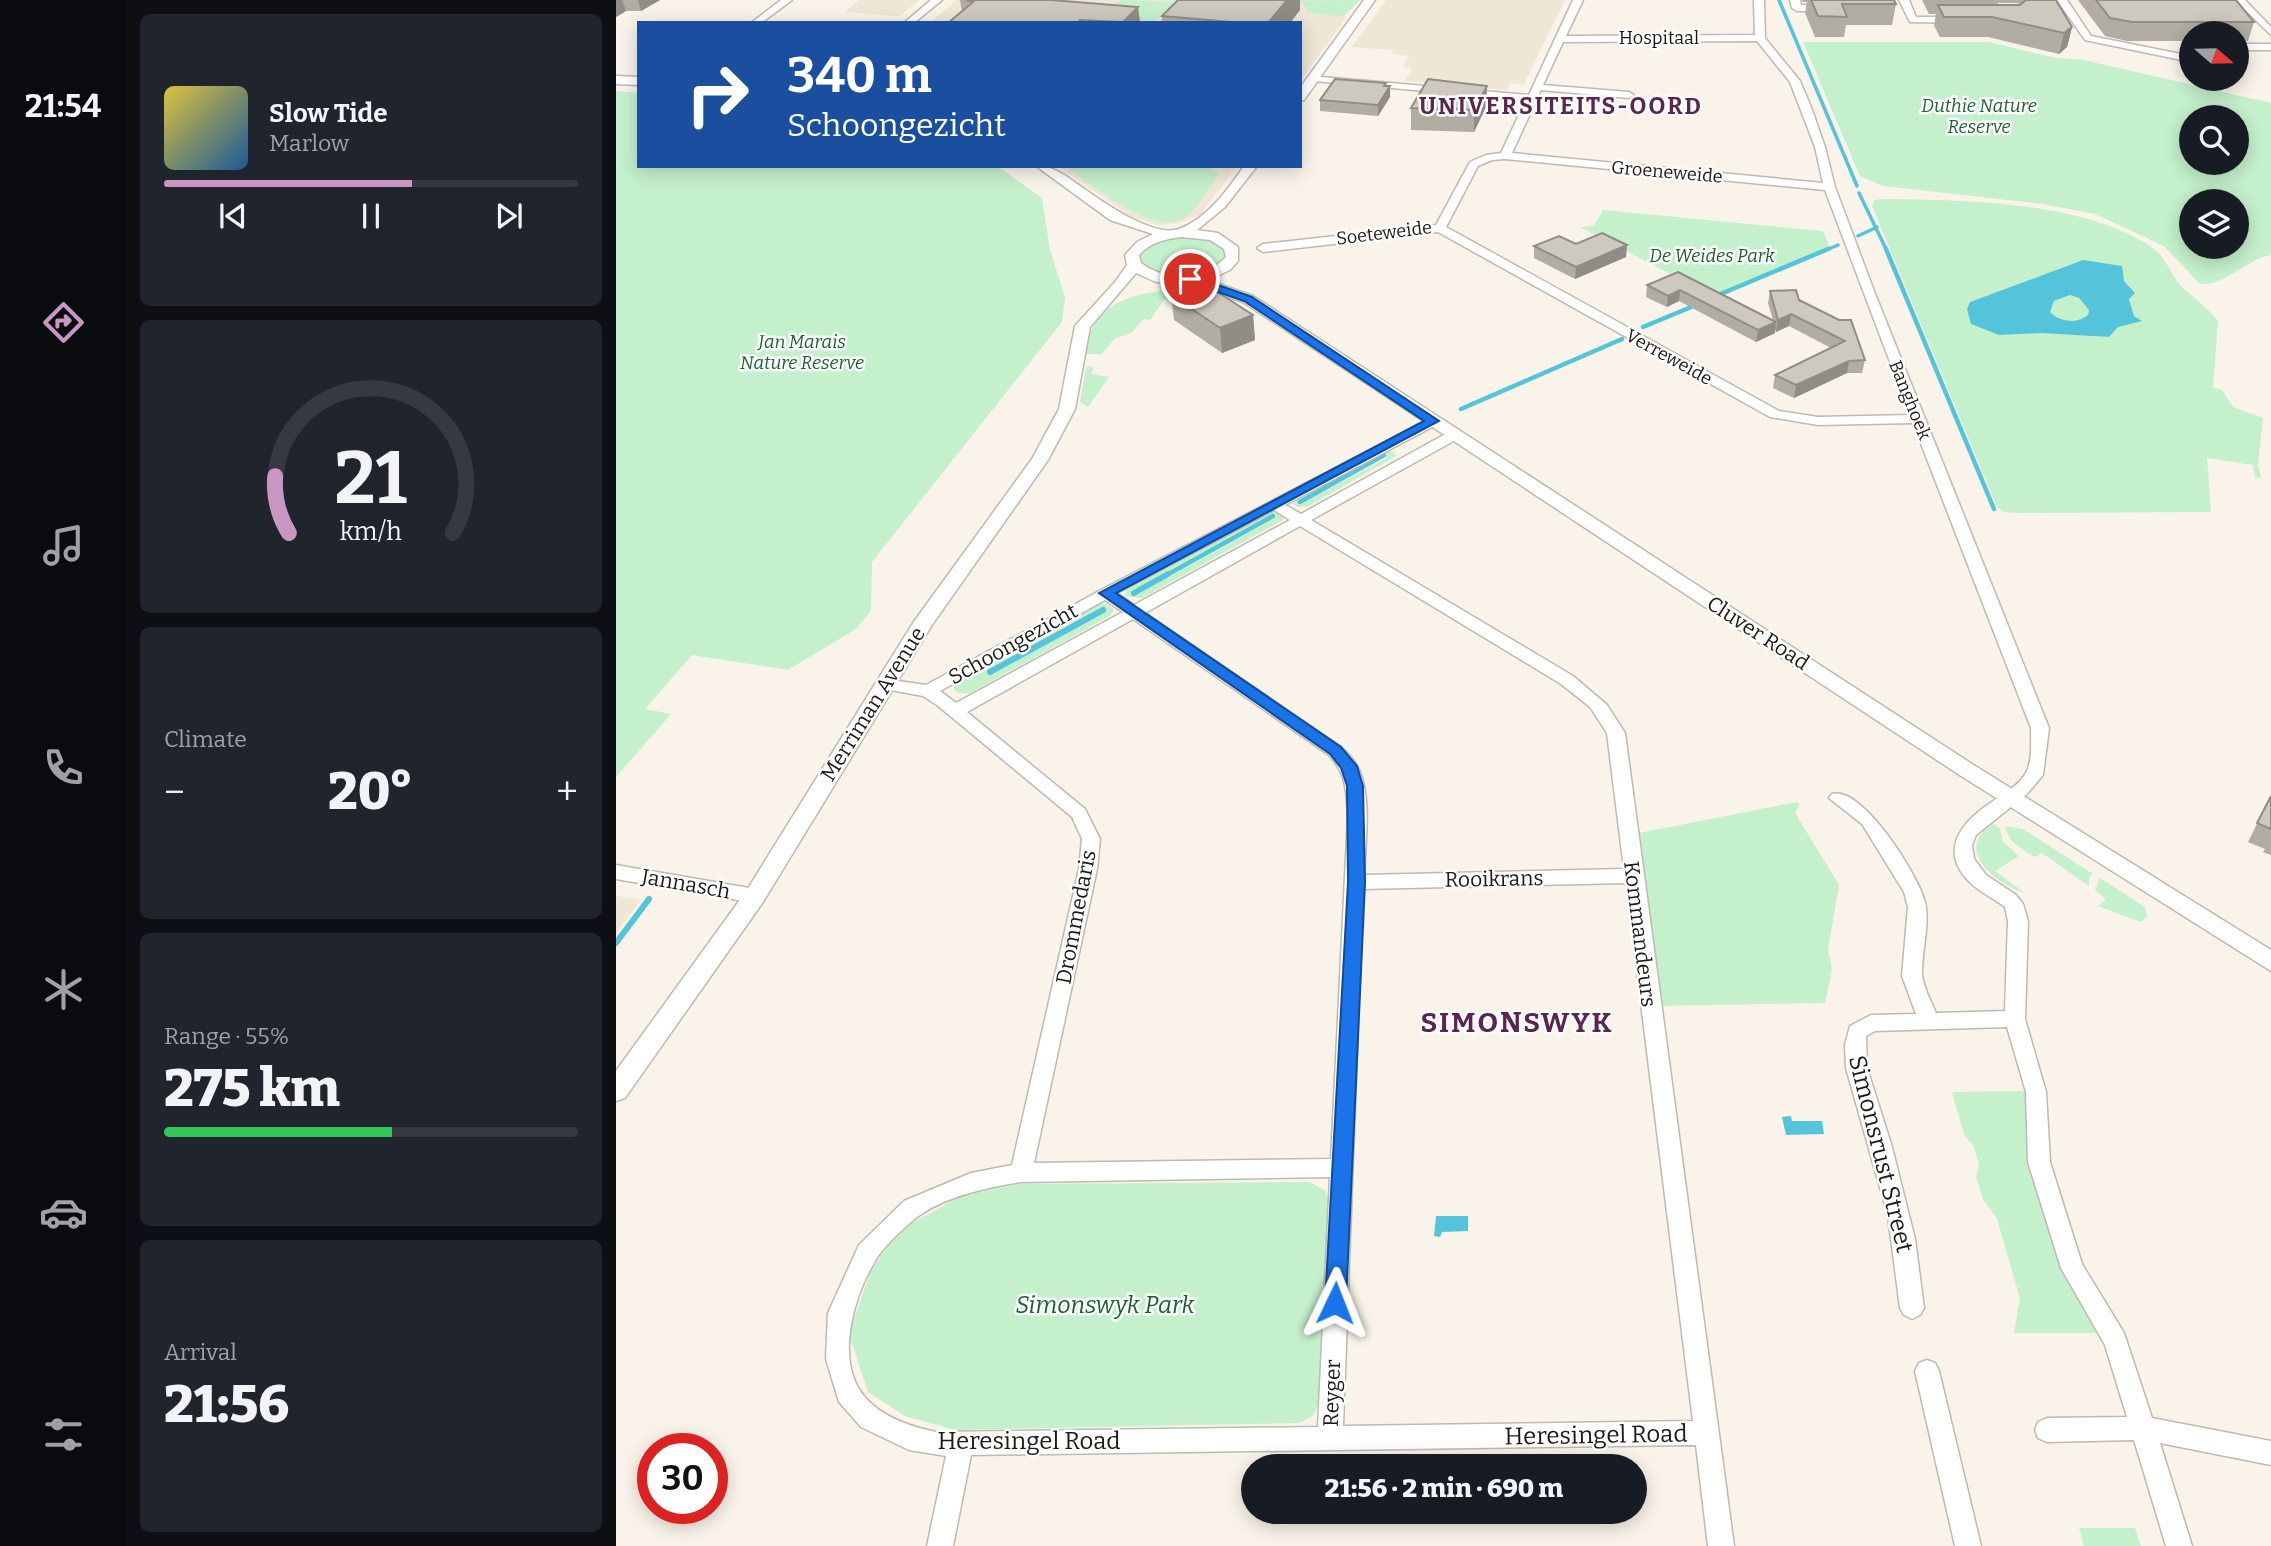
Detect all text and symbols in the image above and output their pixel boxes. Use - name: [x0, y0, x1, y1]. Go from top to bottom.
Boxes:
- north arrow: [2179, 21, 2249, 91]
- map controls: [2179, 21, 2249, 259]
- street label: Hospitaal: [1619, 27, 1699, 49]
- text: 340 m: [787, 46, 932, 105]
- icon: right: [672, 49, 763, 140]
- text: 21:54: [25, 87, 101, 125]
- district label: UNIVERSITEITS-OORD: [1419, 92, 1703, 120]
- park label: Duthie Nature Reserve: [1921, 95, 2037, 138]
- text: Slow Tide: [269, 98, 388, 129]
- button: search: [2179, 105, 2249, 175]
- text: Schoongezicht: [787, 106, 1006, 144]
- text: Marlow: [269, 129, 349, 157]
- street label: Groeneweide: [1610, 156, 1724, 188]
- button: layers: [2179, 189, 2249, 259]
- icon: previous: [214, 197, 252, 235]
- icon: pause: [352, 197, 390, 235]
- icon: next: [490, 197, 528, 235]
- street label: Soeteweide: [1335, 216, 1433, 250]
- park label: De Weides Park: [1649, 245, 1775, 267]
- pin: [1160, 249, 1220, 309]
- icon: arrive: [1171, 260, 1209, 298]
- icon: directions: [39, 298, 88, 347]
- street label: Verreweide: [1622, 324, 1716, 390]
- park label: Jan Marais Nature Reserve: [740, 331, 864, 374]
- street label: Banghoek: [1884, 357, 1936, 444]
- text: 21: [335, 435, 408, 522]
- text: km/h: [340, 516, 402, 546]
- icon: music: [39, 521, 88, 570]
- street label: Cluver Road: [1702, 590, 1814, 676]
- street label: Schoongezicht: [944, 598, 1082, 690]
- street label: Merriman Avenue: [815, 622, 931, 786]
- text: Climate: [164, 725, 247, 753]
- icon: phone: [39, 743, 88, 792]
- text: 20°: [328, 760, 413, 823]
- text: −: [164, 769, 185, 815]
- text: +: [556, 769, 578, 815]
- street label: Drommedaris: [1050, 848, 1102, 986]
- street label: Kommandeurs: [1618, 860, 1662, 1008]
- street label: Jannasch: [639, 863, 732, 905]
- street label: Rooikrans: [1444, 865, 1544, 893]
- icon: climate: [39, 965, 88, 1014]
- district label: SIMONSWYK: [1420, 1006, 1614, 1039]
- text: Range · 55%: [164, 1022, 289, 1050]
- street label: Simonsrust Street: [1843, 1052, 1919, 1256]
- text: 275 km: [164, 1057, 340, 1120]
- icon: car: [39, 1188, 88, 1237]
- position arrow: [1298, 1266, 1372, 1340]
- park label: Simonswyk Park: [1015, 1291, 1196, 1319]
- text: Arrival: [164, 1338, 237, 1366]
- street label: Reyger: [1318, 1359, 1346, 1427]
- text: 21:56: [164, 1373, 289, 1436]
- icon: filters: [39, 1410, 88, 1459]
- street label: Heresingel Road: [1504, 1419, 1688, 1451]
- street label: Heresingel Road: [937, 1427, 1121, 1455]
- speed limit sign: 30: [637, 1433, 728, 1524]
- text: 21:56 · 2 min · 690 m: [1325, 1473, 1563, 1504]

